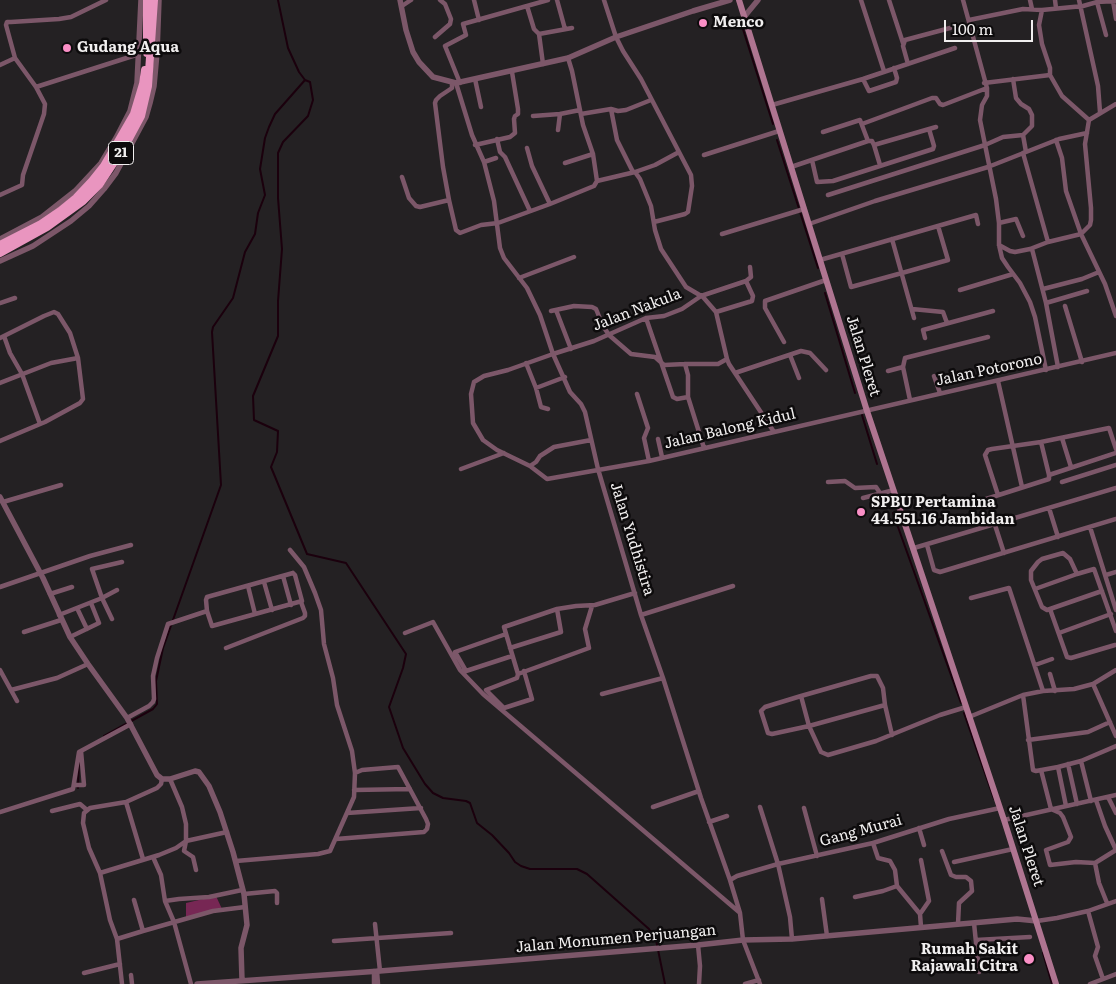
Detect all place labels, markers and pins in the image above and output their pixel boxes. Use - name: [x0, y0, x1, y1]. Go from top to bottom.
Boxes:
- place label: Menco: [713, 14, 764, 32]
- marker: Menco: [697, 17, 709, 29]
- place label: Gudang Aqua: [77, 39, 179, 57]
- marker: Gudang Aqua: [61, 42, 73, 54]
- place label: SPBU Pertamina 44.551.16 Jambidan: [871, 494, 1015, 529]
- marker: SPBU Pertamina 44.551.16 Jambidan: [855, 506, 867, 518]
- place label: Rumah Sakit Rajawali Citra: [911, 941, 1018, 976]
- marker: Rumah Sakit Rajawali Citra: [1022, 952, 1036, 966]

